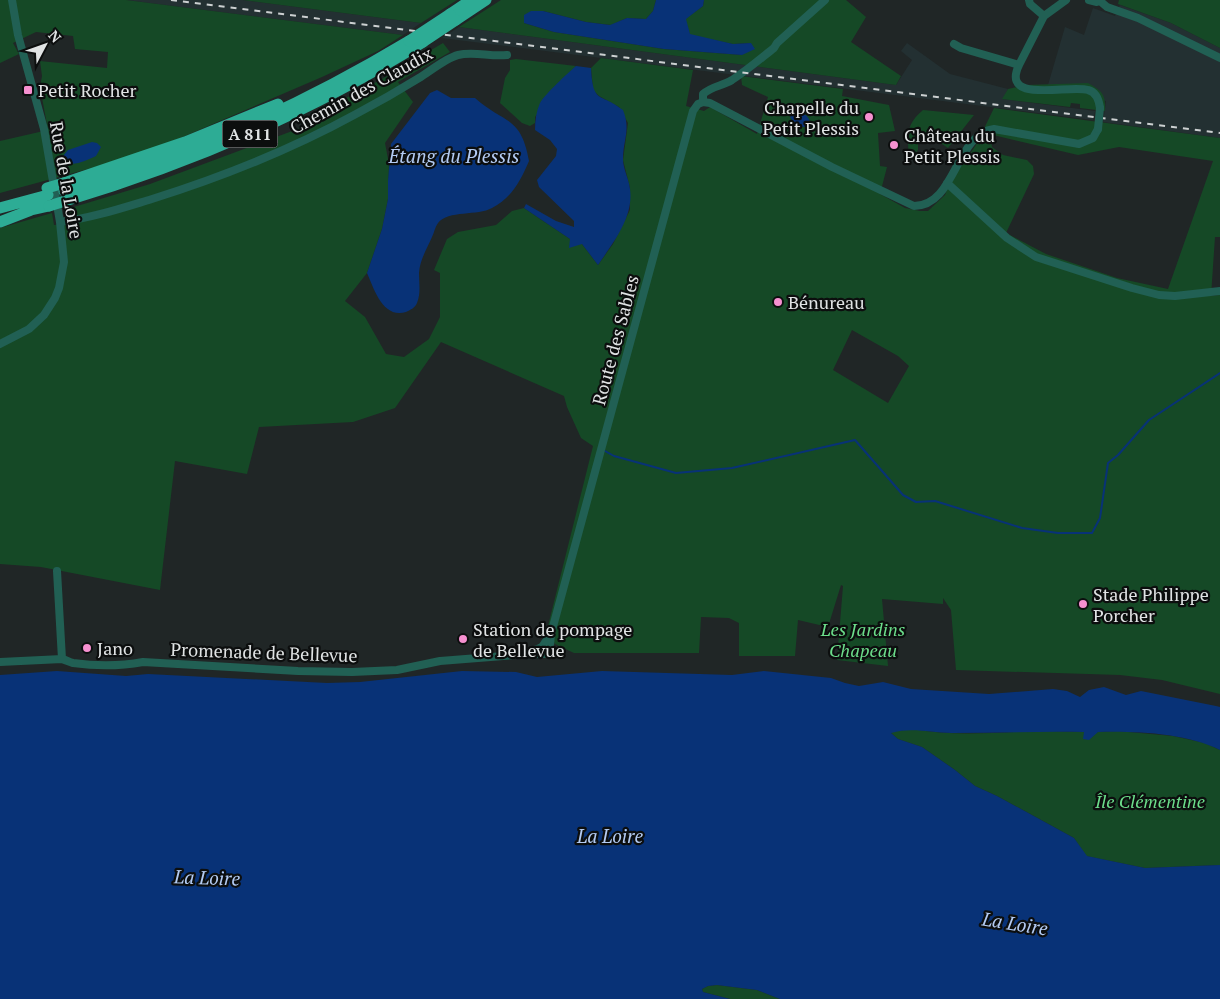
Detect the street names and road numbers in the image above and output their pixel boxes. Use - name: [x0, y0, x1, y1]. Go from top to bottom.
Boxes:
- street label: Chemin des Claudix: [285, 40, 437, 139]
- street label: Rue de la Loire: [45, 119, 89, 241]
- road number: A 811: [222, 120, 278, 148]
- street label: Route des Sables: [586, 272, 644, 408]
- street label: Promenade de Bellevue: [170, 637, 358, 667]

